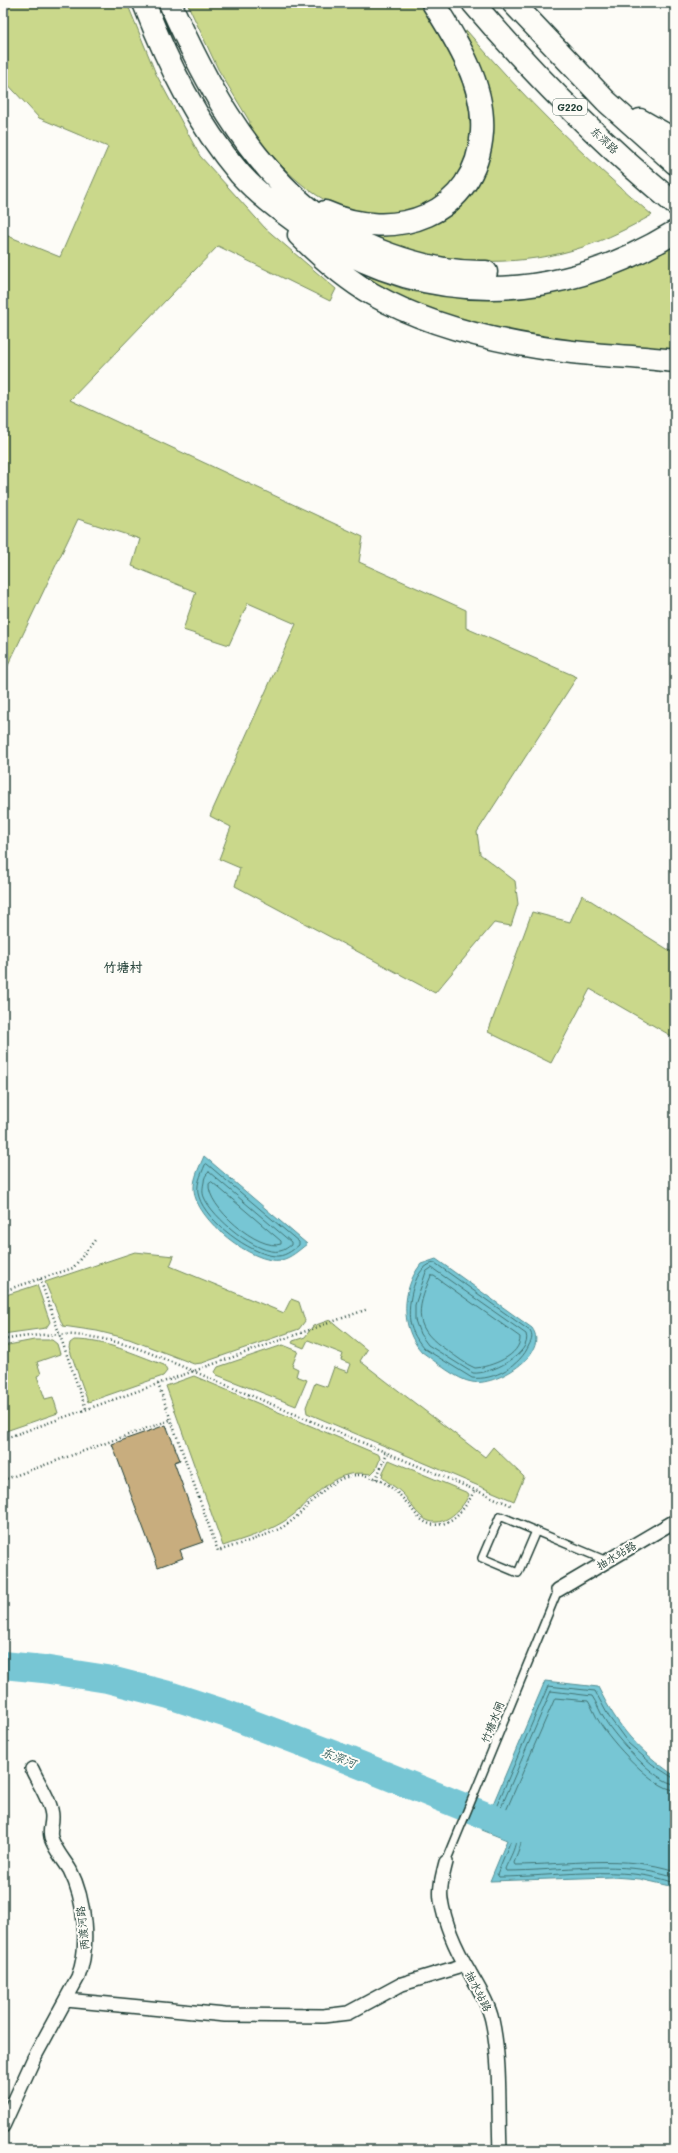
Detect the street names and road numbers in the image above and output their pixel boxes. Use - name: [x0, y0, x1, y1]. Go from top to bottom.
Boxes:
- road number: G220: [553, 99, 587, 115]
- street label: 东深路: [588, 123, 622, 157]
- street label: 抽水站路: [593, 1537, 639, 1573]
- street label: 竹塘水闸: [477, 1699, 507, 1745]
- street label: 两渡河路: [72, 1905, 92, 1951]
- street label: 抽水站路: [462, 1968, 496, 2014]

